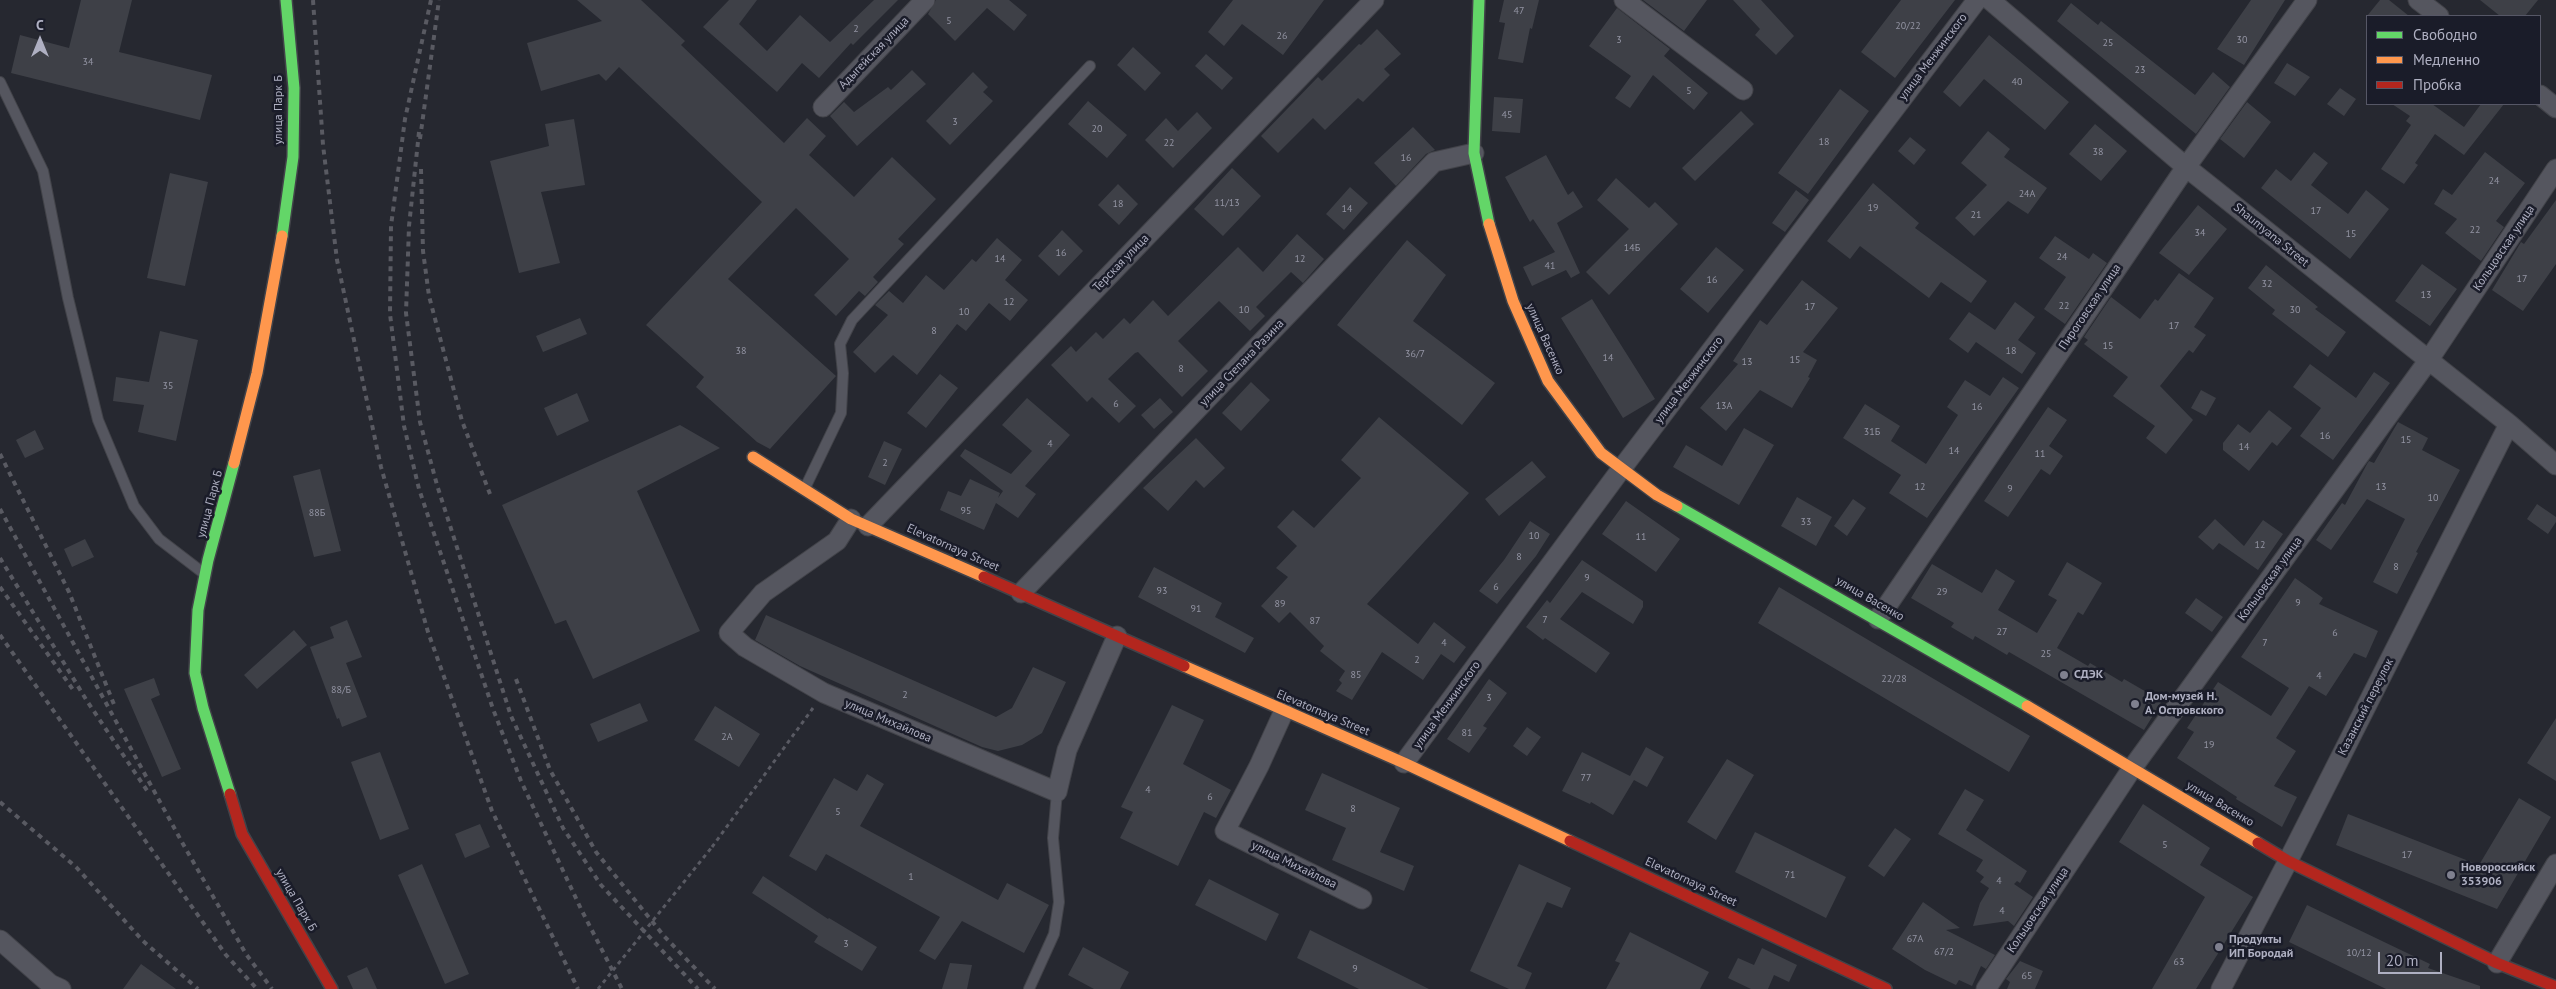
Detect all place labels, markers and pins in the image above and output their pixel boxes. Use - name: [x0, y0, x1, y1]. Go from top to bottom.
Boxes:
- place label: СДЭК: [2074, 668, 2103, 682]
- marker: СДЭК: [2058, 669, 2070, 681]
- place label: Дом-музей Н. А. Островского: [2145, 690, 2224, 718]
- marker: Дом-музей Н. А. Островского: [2129, 698, 2141, 710]
- place label: Новороссийск 353906: [2461, 861, 2535, 889]
- marker: Новороссийск 353906: [2445, 869, 2457, 881]
- place label: Продукты ИП Бородай: [2229, 933, 2293, 961]
- marker: Продукты ИП Бородай: [2213, 941, 2225, 953]

